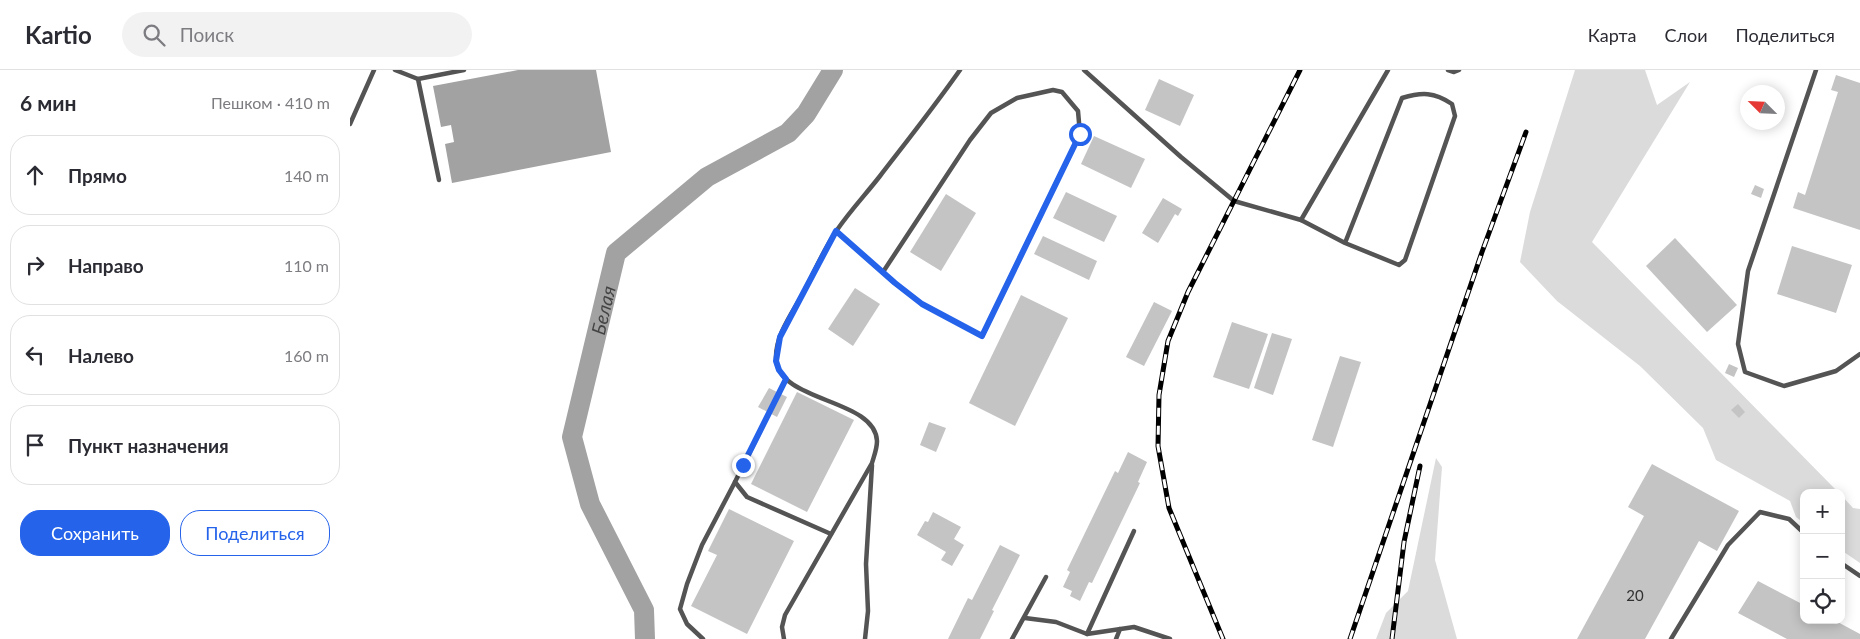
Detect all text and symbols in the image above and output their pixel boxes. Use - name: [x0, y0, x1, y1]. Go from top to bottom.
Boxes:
- search box: [122, 12, 472, 57]
- text: Kartio: [25, 20, 92, 49]
- icon: search: [140, 21, 168, 49]
- text: Поиск: [180, 23, 234, 46]
- text: Карта: [1588, 24, 1636, 46]
- text: Слои: [1664, 24, 1708, 46]
- text: Поделиться: [1736, 24, 1835, 46]
- north arrow: [1740, 85, 1785, 130]
- text: 6 мин: [20, 90, 77, 115]
- text: Пешком · 410 m: [211, 93, 330, 112]
- route start: [1069, 123, 1092, 146]
- icon: ahead: [21, 161, 49, 189]
- text: Прямо: [68, 164, 127, 187]
- text: 140 m: [284, 166, 329, 185]
- icon: right: [21, 251, 49, 279]
- text: Направо: [68, 254, 144, 277]
- text: 110 m: [284, 256, 329, 275]
- water label: Белая: [585, 283, 619, 337]
- icon: left: [21, 341, 49, 369]
- text: Налево: [68, 344, 134, 367]
- text: 160 m: [284, 346, 329, 365]
- icon: arrive: [21, 431, 49, 459]
- text: Пункт назначения: [68, 434, 229, 457]
- route end: [732, 454, 755, 477]
- map controls: [1800, 489, 1845, 624]
- button: +: [1800, 489, 1845, 534]
- button: Сохранить: [20, 510, 170, 556]
- button: Поделиться: [180, 510, 330, 556]
- button: −: [1800, 534, 1845, 579]
- button: locate: [1800, 579, 1845, 624]
- house number: 20: [1626, 586, 1644, 604]

